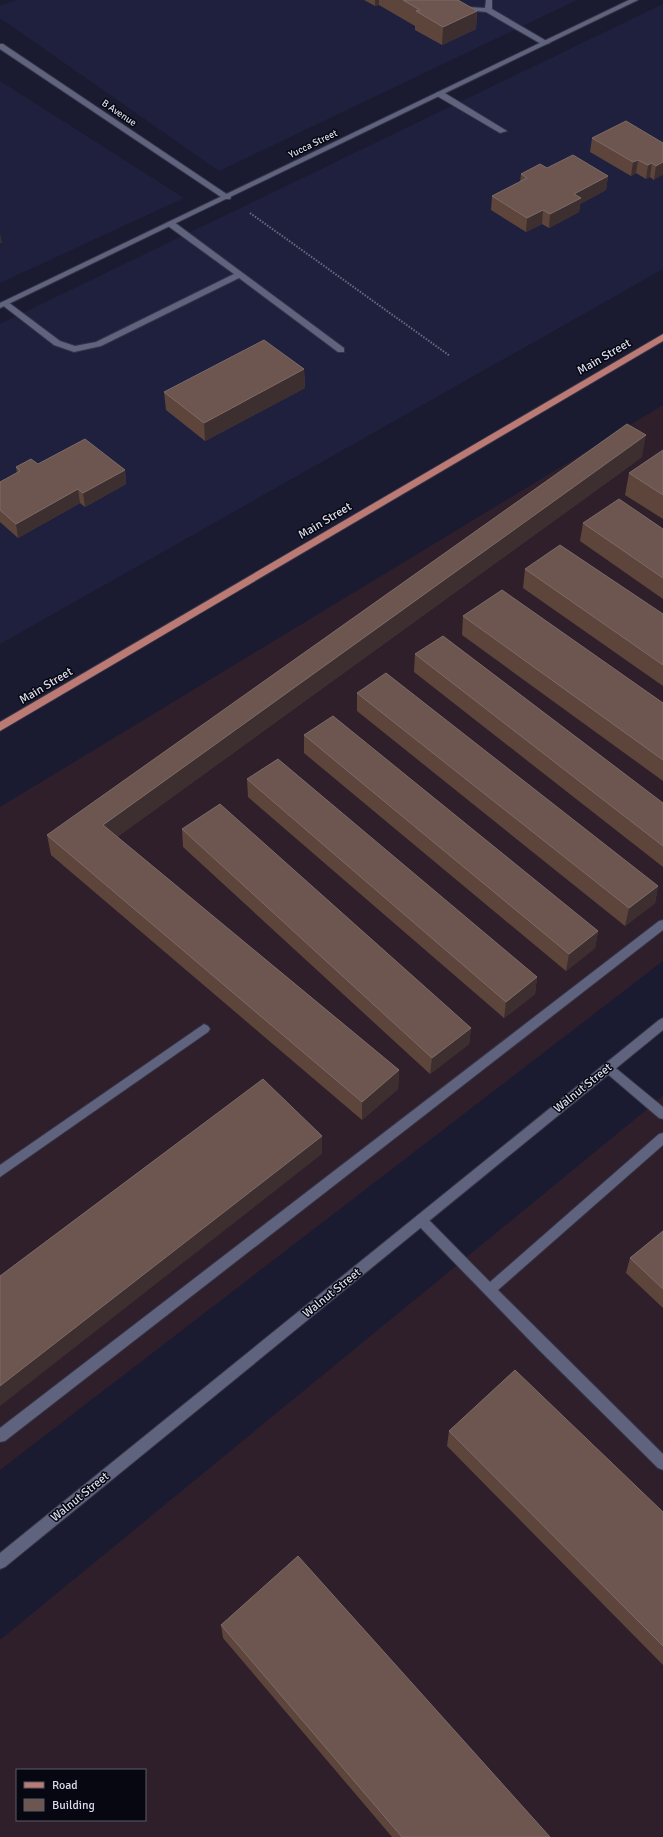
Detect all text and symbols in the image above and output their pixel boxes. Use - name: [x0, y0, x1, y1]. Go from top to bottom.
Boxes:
- street label: B Avenue: [99, 97, 139, 129]
- street label: Yucca Street: [287, 127, 340, 161]
- street label: Main Street: [574, 336, 634, 378]
- street label: Main Street: [296, 499, 354, 543]
- street label: Main Street: [17, 664, 75, 708]
- street label: Walnut Street: [551, 1060, 615, 1116]
- street label: Walnut Street: [300, 1265, 364, 1321]
- street label: Walnut Street: [48, 1469, 112, 1525]
- legend: [16, 1769, 146, 1821]
- text: Road: [52, 1778, 78, 1793]
- text: Building: [52, 1798, 95, 1813]

